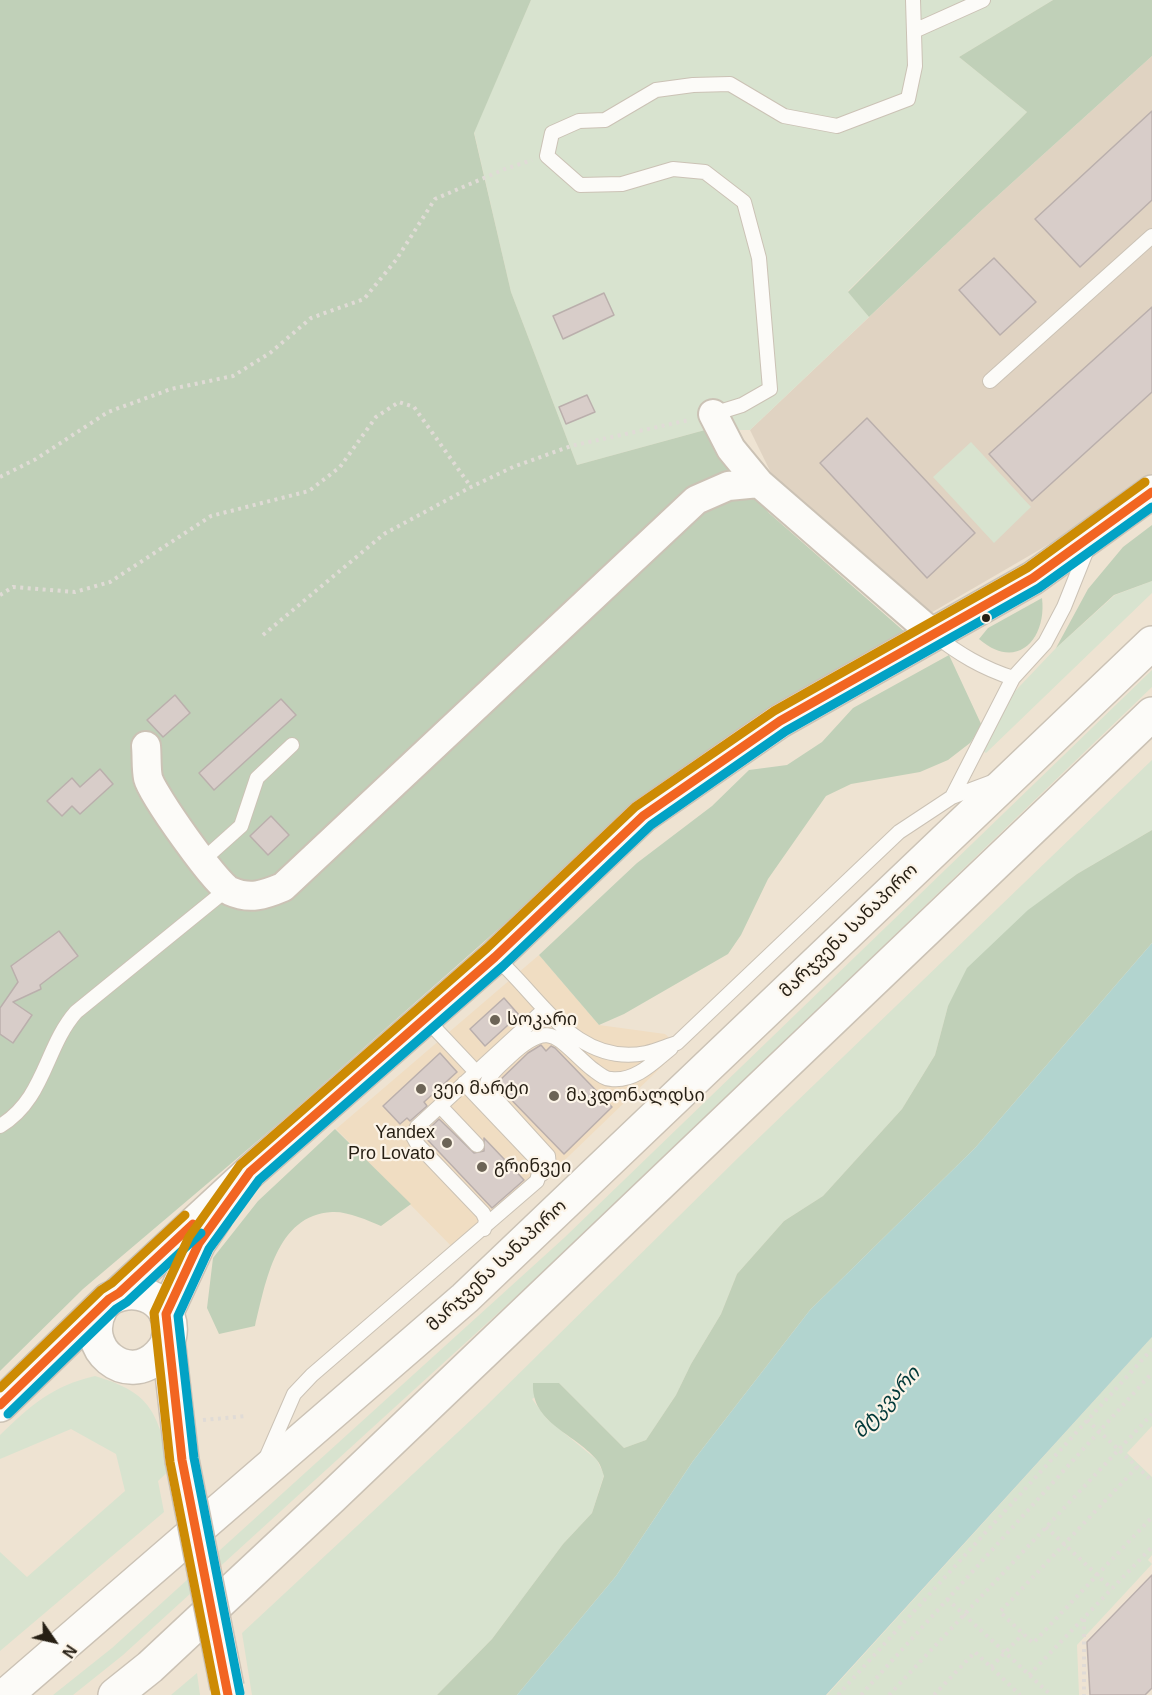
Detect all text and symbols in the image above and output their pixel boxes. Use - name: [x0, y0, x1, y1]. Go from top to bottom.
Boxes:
- unlabelled marker: [980, 612, 992, 624]
- street label: მარჯვენა სანაპირო: [776, 860, 922, 1002]
- place label: სოკარი: [507, 1009, 577, 1031]
- marker: სოკარი: [488, 1013, 502, 1027]
- place label: ვეი მარტი: [433, 1078, 529, 1100]
- marker: ვეი მარტი: [414, 1082, 428, 1096]
- place label: მაკდონალდსი: [566, 1085, 705, 1107]
- marker: მაკდონალდსი: [547, 1089, 561, 1103]
- place label: Yandex Pro Lovato: [348, 1122, 435, 1164]
- marker: Yandex Pro Lovato: [440, 1136, 454, 1150]
- place label: გრინვეი: [494, 1156, 571, 1178]
- marker: გრინვეი: [475, 1160, 489, 1174]
- street label: მარჯვენა სანაპირო: [423, 1196, 571, 1336]
- water label: მტკვარი: [849, 1362, 925, 1444]
- north arrow: [24, 1611, 84, 1671]
- text: N: [59, 1642, 80, 1661]

